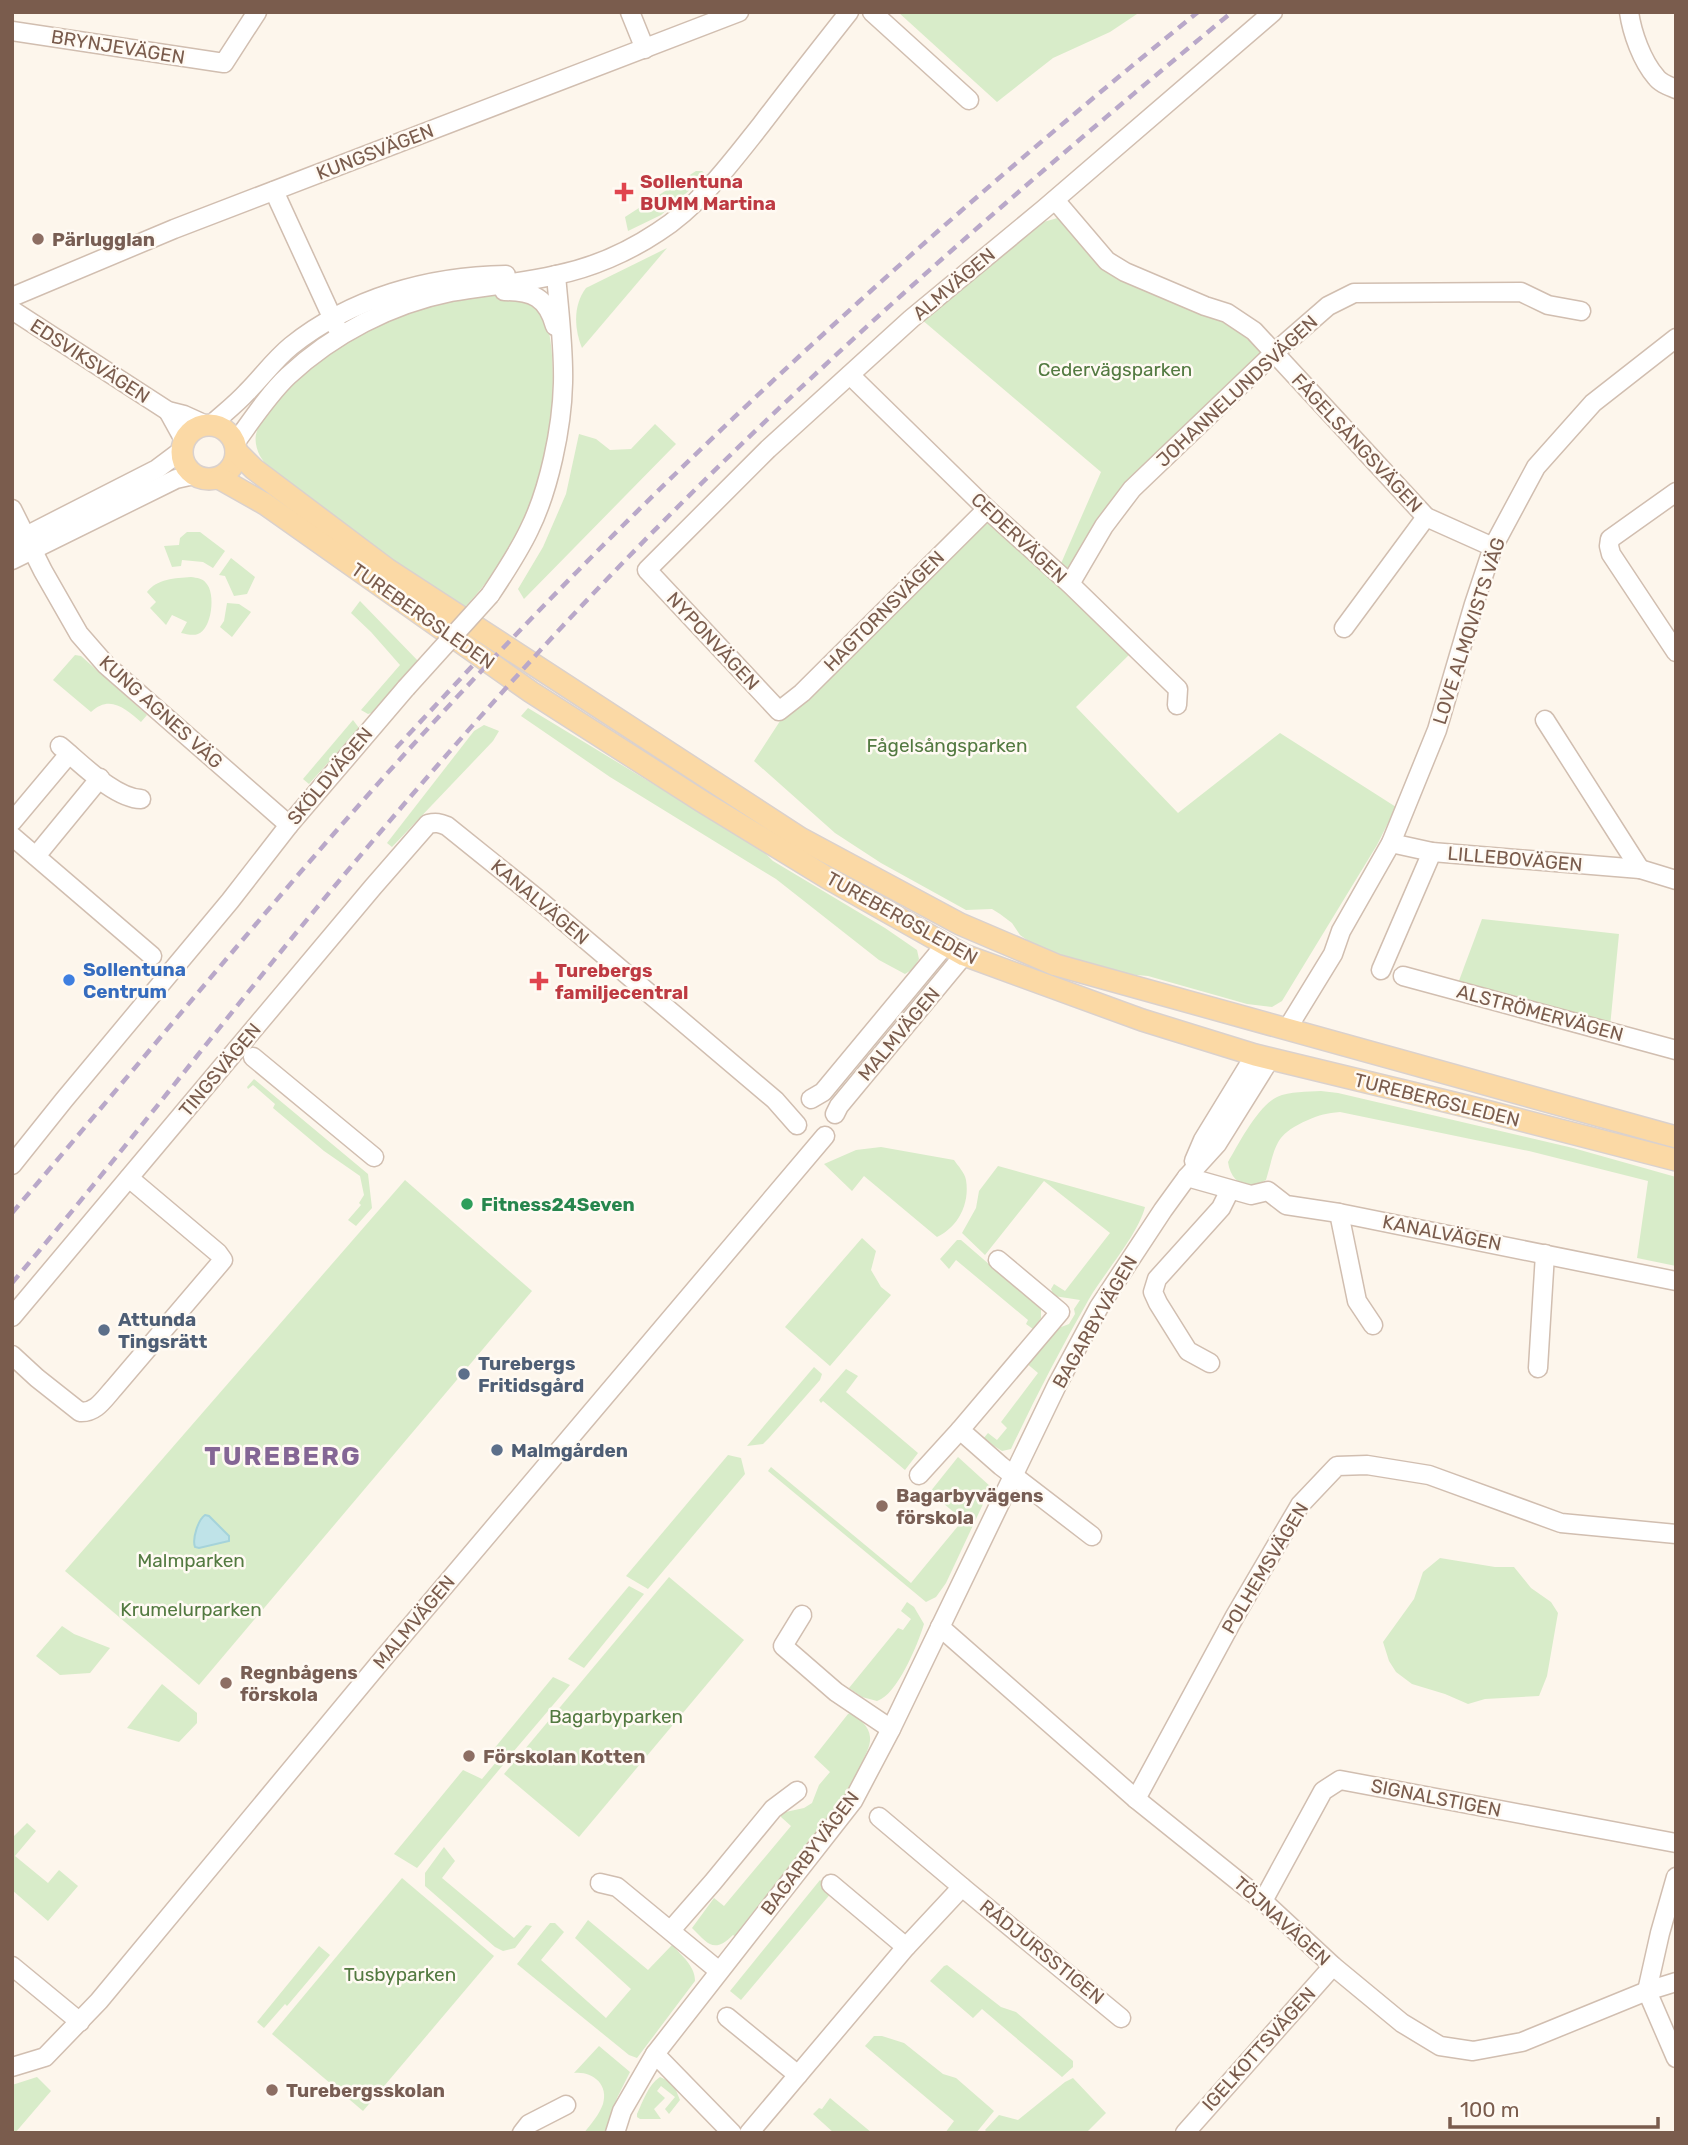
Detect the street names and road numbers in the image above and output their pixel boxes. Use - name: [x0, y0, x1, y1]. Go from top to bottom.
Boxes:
- street label: BRYNJEVÄGEN: [49, 25, 187, 69]
- street label: KUNGSVÄGEN: [313, 119, 437, 185]
- street label: ALMVÄGEN: [908, 243, 1000, 325]
- street label: JOHANNELUNDSVÄGEN: [1152, 310, 1322, 472]
- street label: EDSVIKSVÄGEN: [26, 314, 154, 408]
- street label: FÅGELSÅNGSVÄGEN: [1287, 369, 1427, 517]
- street label: CEDERVÄGEN: [966, 488, 1072, 588]
- street label: LOVE ALMQVISTS VÄG: [1428, 535, 1510, 727]
- street label: HAGTORNSVÄGEN: [819, 546, 949, 676]
- street label: TUREBERGSLEDEN: [347, 558, 499, 674]
- street label: NYPONVÄGEN: [662, 587, 764, 695]
- street label: KUNG AGNES VÄG: [95, 651, 227, 773]
- street label: SKÖLDVÄGEN: [282, 722, 378, 830]
- street label: LILLEBOVÄGEN: [1446, 842, 1584, 876]
- street label: KANALVÄGEN: [486, 854, 594, 950]
- street label: TUREBERGSLEDEN: [822, 867, 982, 969]
- street label: ALSTRÖMERVÄGEN: [1454, 980, 1626, 1046]
- street label: MALMVÄGEN: [853, 982, 945, 1086]
- street label: TINGSVÄGEN: [174, 1018, 266, 1122]
- street label: TUREBERGSLEDEN: [1352, 1068, 1522, 1132]
- street label: KANALVÄGEN: [1381, 1210, 1503, 1256]
- street label: BAGARBYVÄGEN: [1048, 1252, 1142, 1392]
- street label: POLHEMSVÄGEN: [1217, 1498, 1313, 1638]
- street label: MALMVÄGEN: [368, 1570, 460, 1674]
- street label: SIGNALSTIGEN: [1369, 1774, 1503, 1822]
- street label: BAGARBYVÄGEN: [756, 1787, 864, 1919]
- street label: TÖJNAVÄGEN: [1229, 1872, 1335, 1970]
- street label: RÅDJURSSTIGEN: [975, 1895, 1109, 2009]
- street label: IGELKOTTSVÄGEN: [1197, 1982, 1321, 2116]

